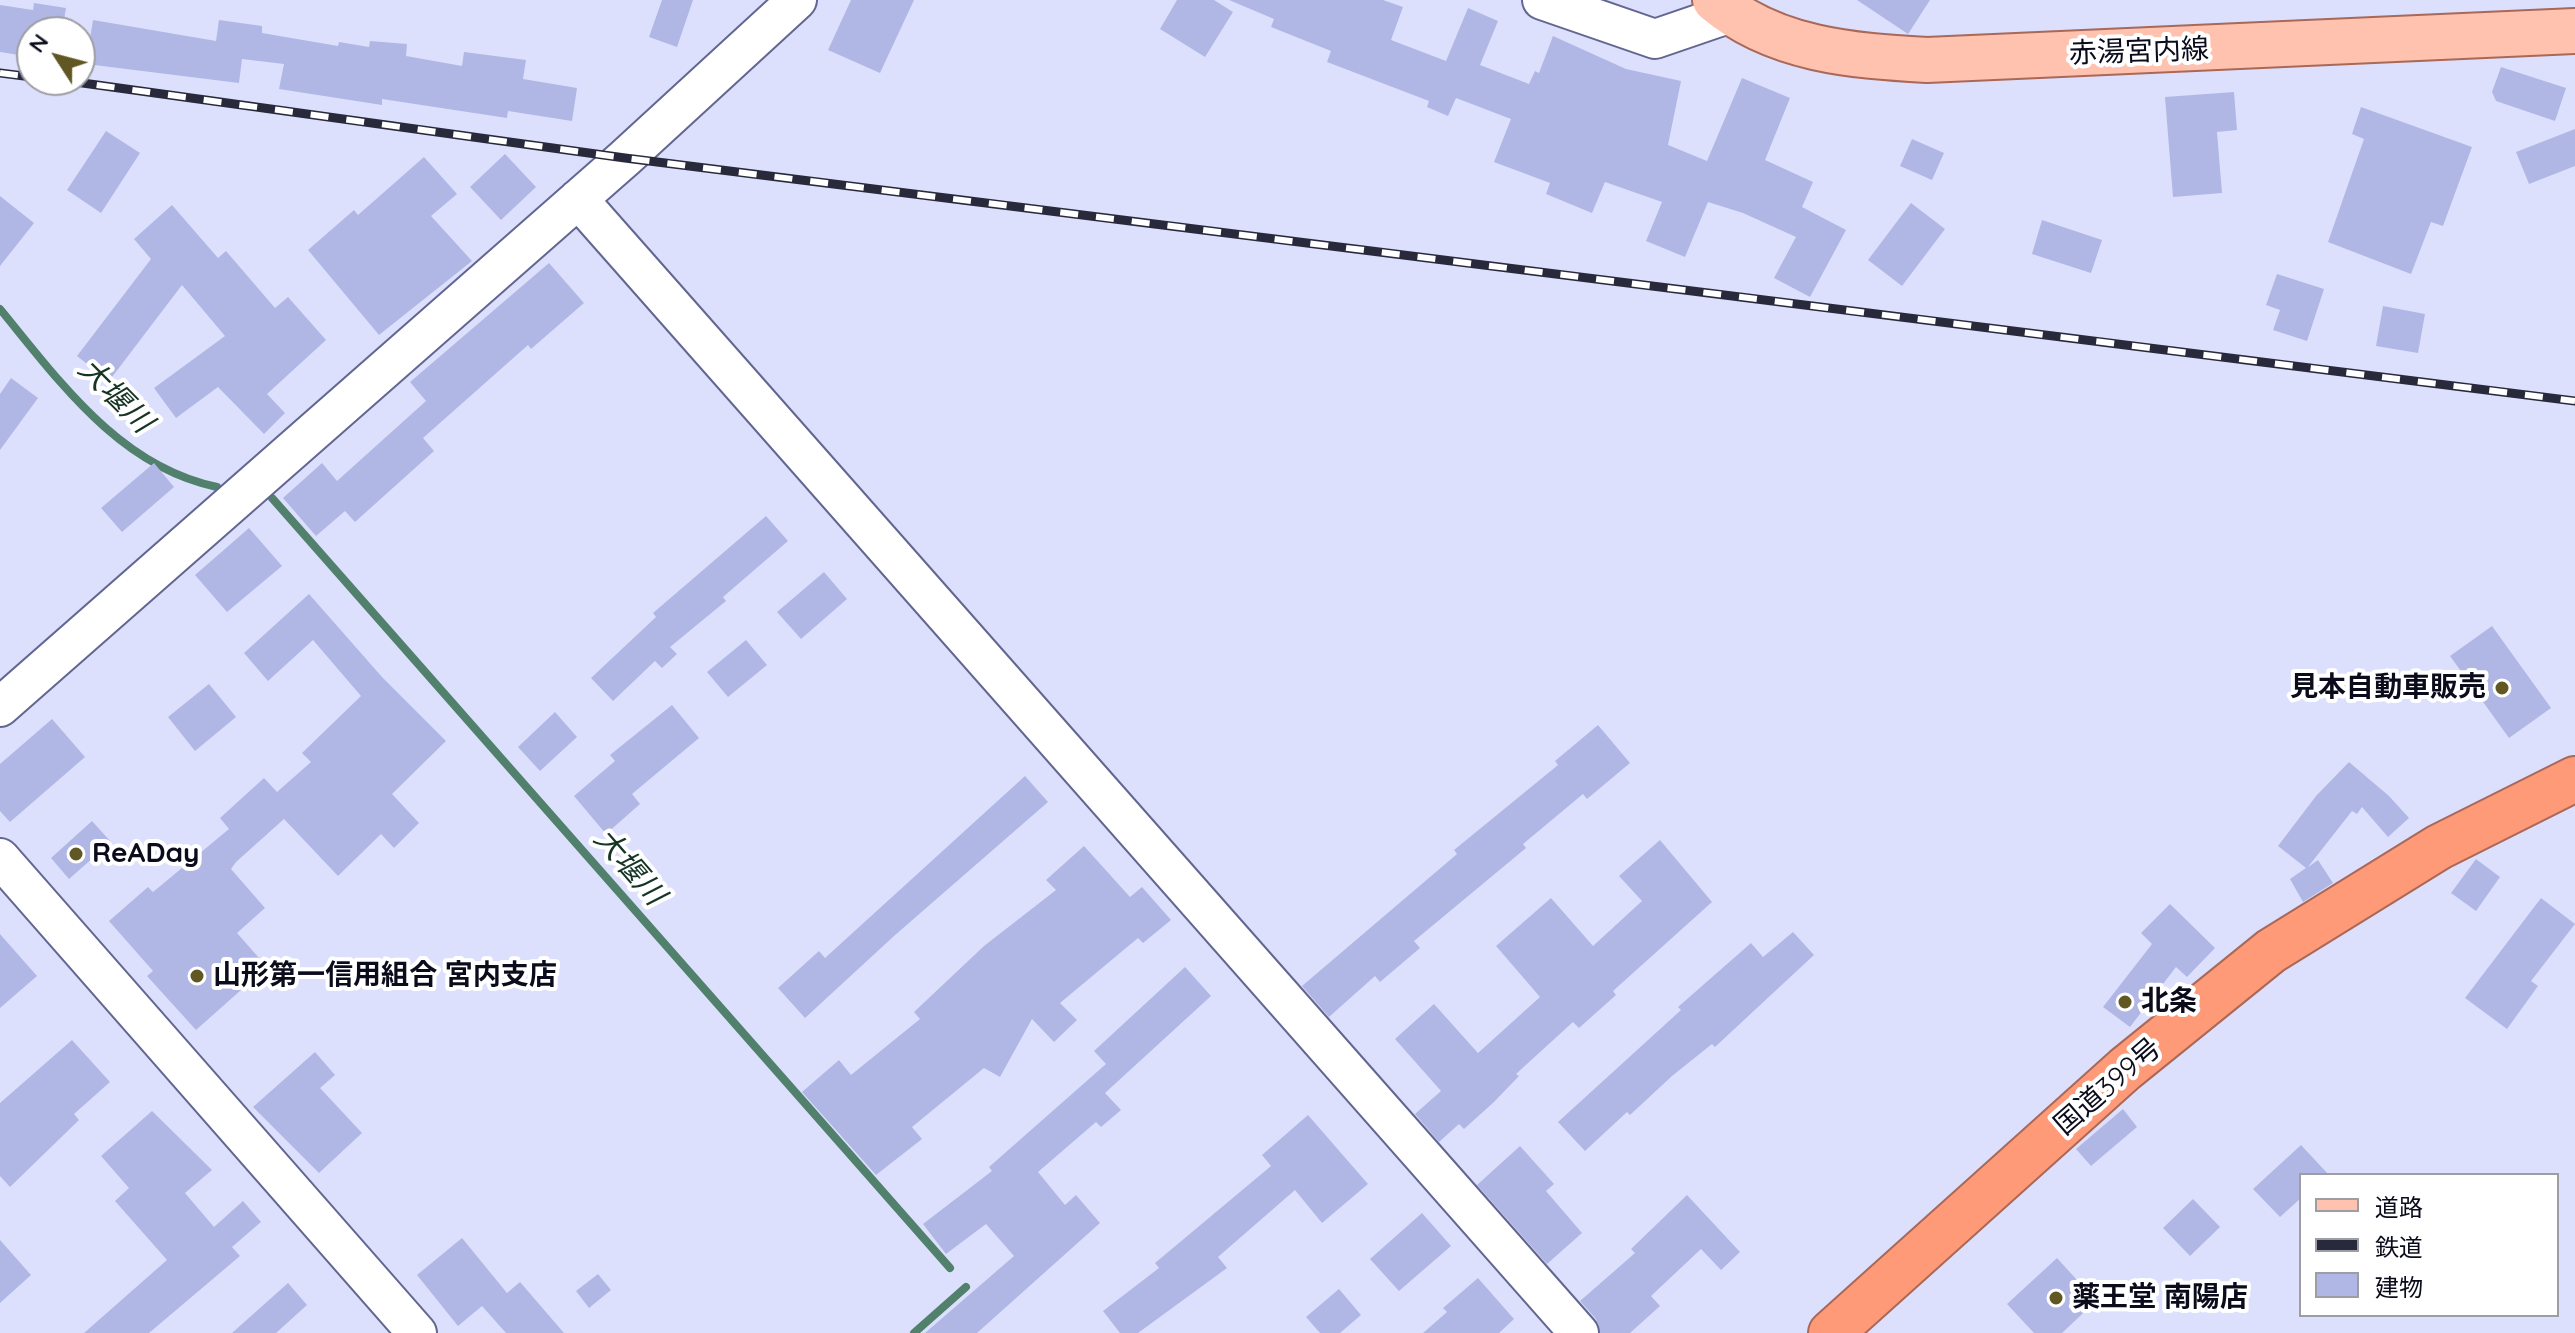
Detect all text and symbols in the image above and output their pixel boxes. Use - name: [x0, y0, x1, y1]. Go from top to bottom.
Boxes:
- north arrow: [16, 16, 96, 96]
- text: N: [22, 28, 54, 58]
- street label: 赤湯宮内線: [2068, 33, 2210, 71]
- water label: 大堰川: [70, 351, 160, 441]
- place label: 見本自動車販売: [2290, 671, 2486, 705]
- marker: 見本自動車販売: [2493, 679, 2511, 697]
- water label: 大堰川: [586, 821, 672, 913]
- place label: ReADay: [92, 837, 200, 871]
- marker: ReADay: [67, 845, 85, 863]
- place label: 山形第一信用組合 宮内支店: [213, 959, 557, 993]
- marker: 山形第一信用組合 宮内支店: [188, 967, 206, 985]
- place label: 北条: [2141, 985, 2197, 1019]
- marker: 北条: [2116, 993, 2134, 1011]
- street label: 国道399号: [2048, 1032, 2168, 1142]
- legend: [2299, 1173, 2559, 1317]
- text: 道路: [2375, 1192, 2423, 1222]
- text: 鉄道: [2375, 1232, 2423, 1262]
- text: 建物: [2375, 1272, 2423, 1302]
- place label: 薬王堂 南陽店: [2072, 1281, 2248, 1315]
- marker: 薬王堂 南陽店: [2047, 1289, 2065, 1307]

